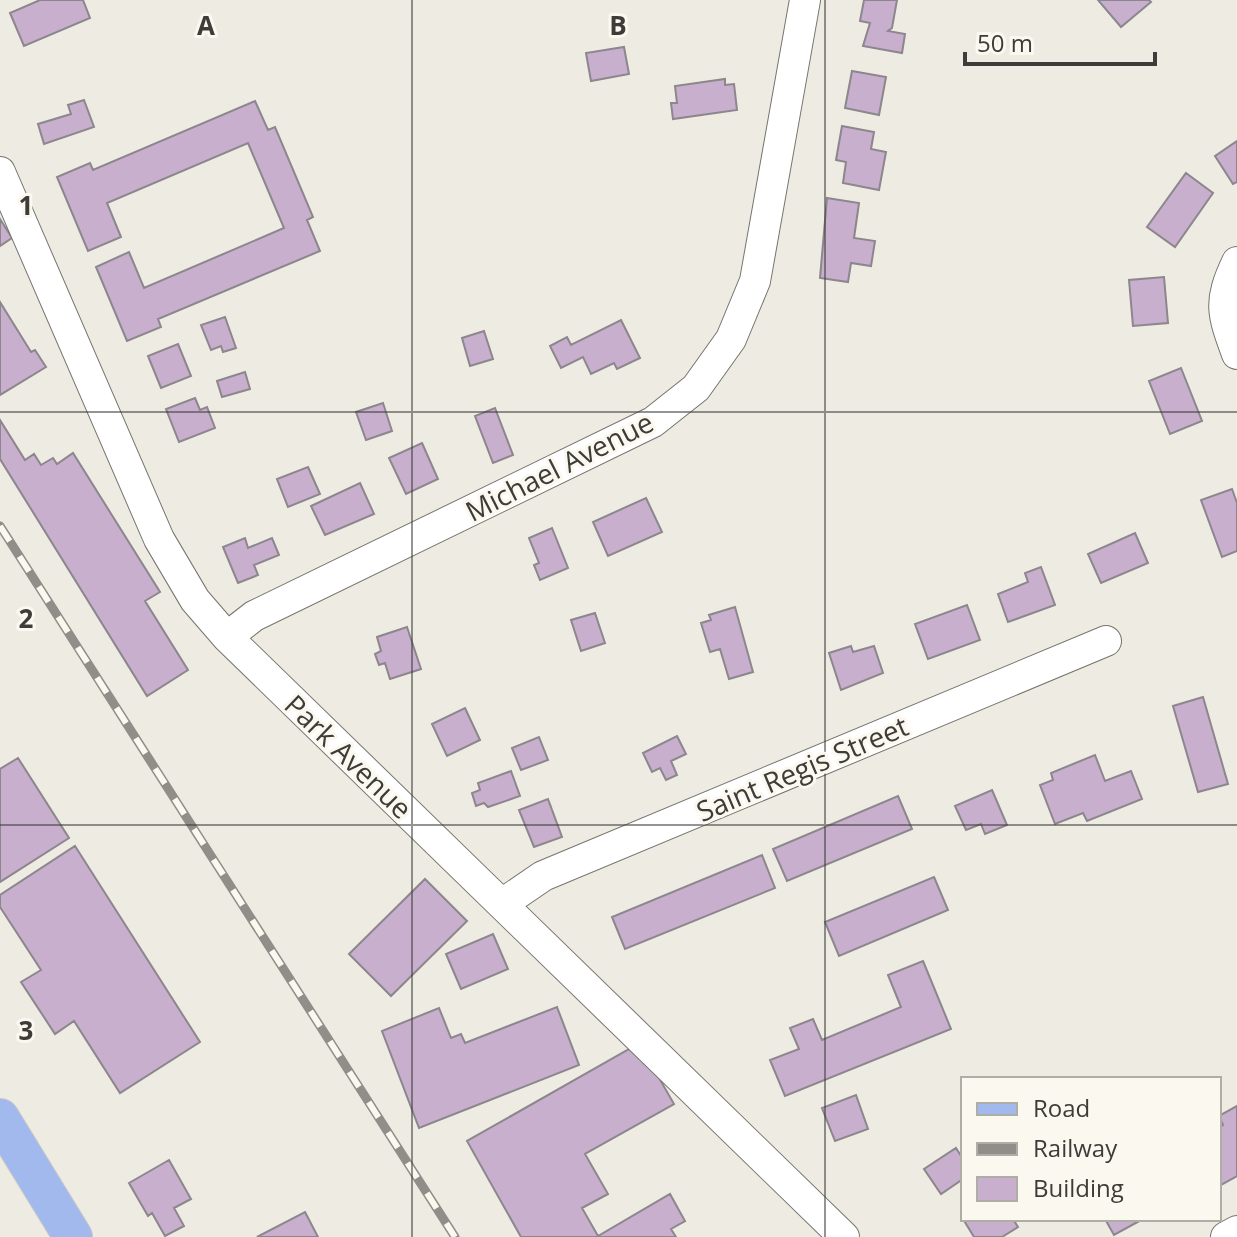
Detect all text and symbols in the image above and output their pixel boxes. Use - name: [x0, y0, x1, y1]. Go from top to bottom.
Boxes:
- text: A: [197, 7, 215, 43]
- text: B: [609, 7, 627, 43]
- scale bar: [965, 16, 1155, 66]
- text: 50 m: [977, 26, 1033, 59]
- text: 1: [19, 187, 33, 223]
- street label: Michael Avenue: [459, 402, 659, 530]
- text: 2: [19, 600, 34, 636]
- street label: Park Avenue: [277, 686, 421, 826]
- street label: Saint Regis Street: [690, 706, 914, 830]
- text: 3: [19, 1012, 33, 1048]
- legend: [961, 1077, 1221, 1221]
- text: Road: [1033, 1091, 1090, 1124]
- text: Railway: [1033, 1131, 1118, 1164]
- text: Building: [1033, 1171, 1124, 1204]

